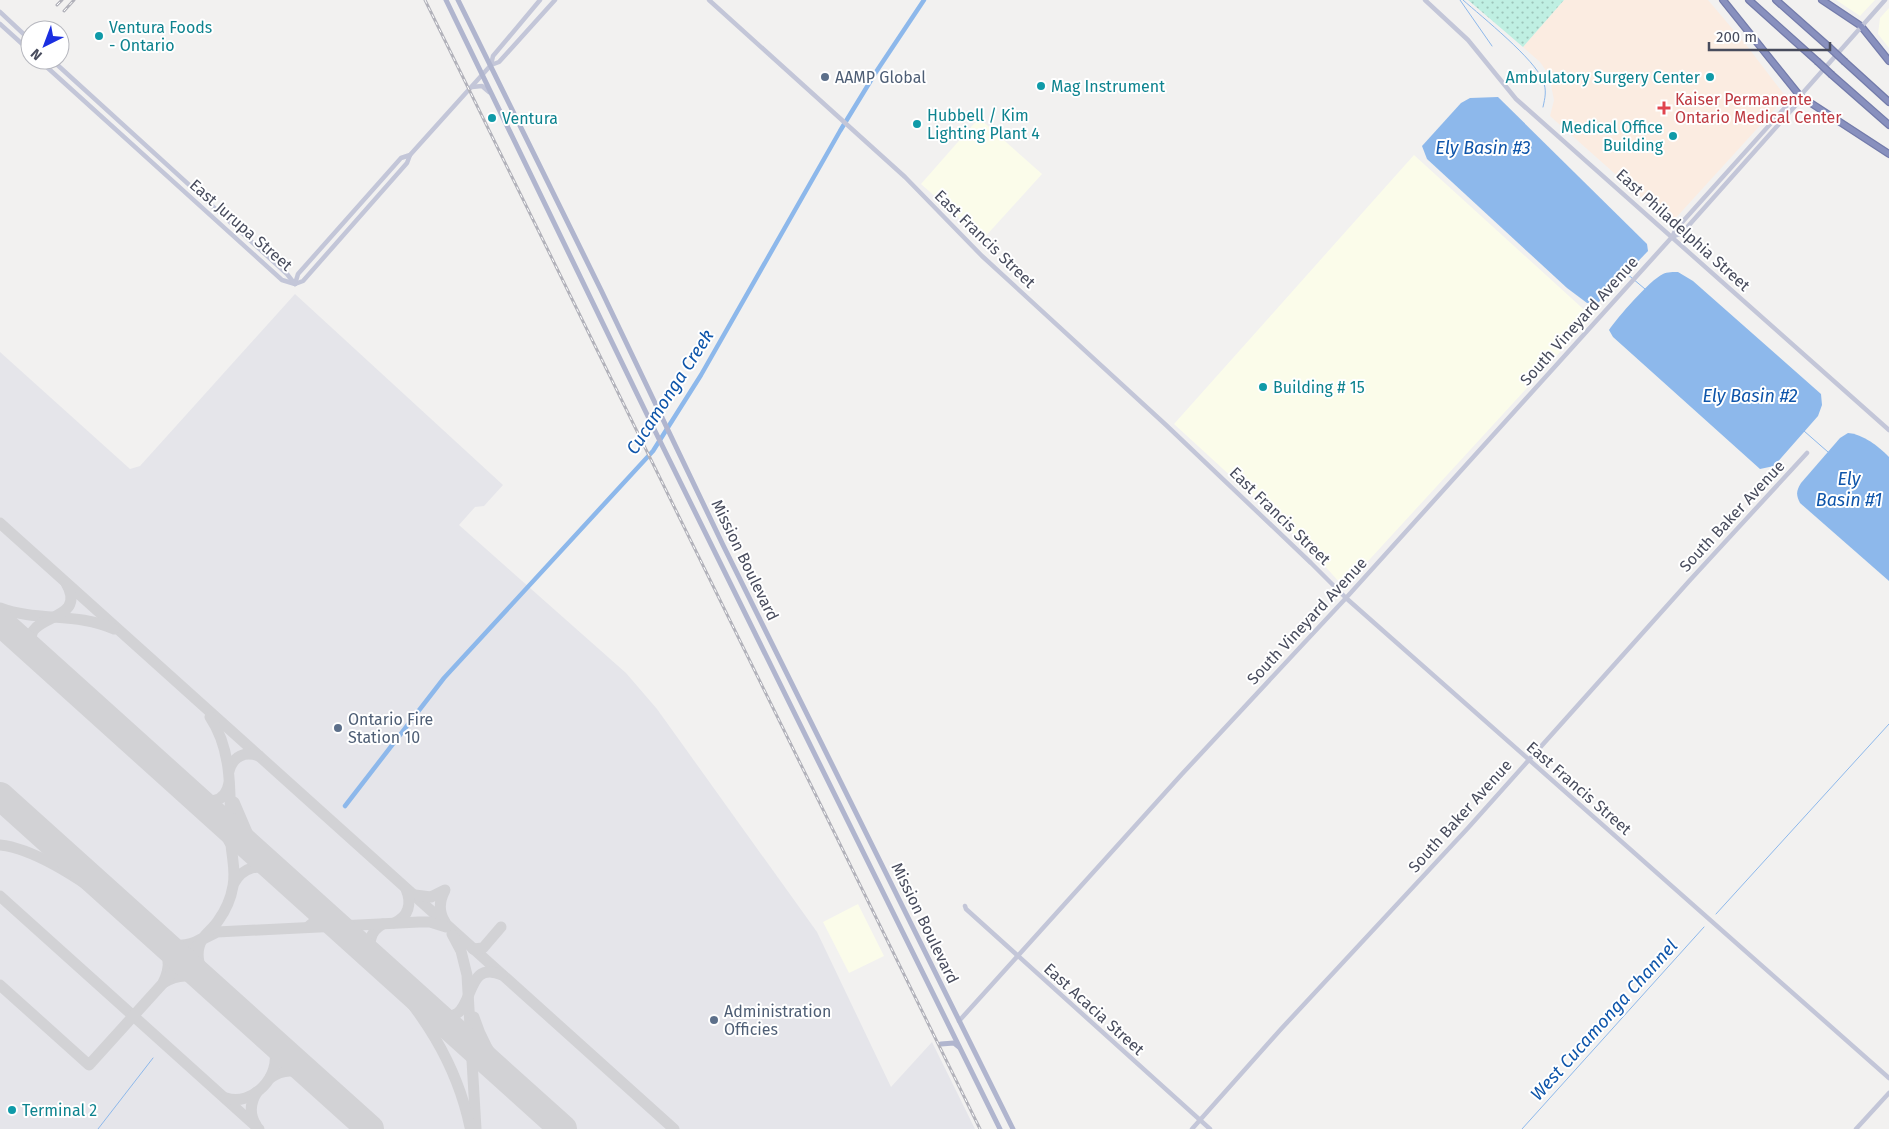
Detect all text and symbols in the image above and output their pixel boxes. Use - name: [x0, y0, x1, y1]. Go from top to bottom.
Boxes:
- place label: Ventura Foods - Ontario: [109, 18, 212, 55]
- north arrow: [20, 20, 70, 70]
- scale bar: [1709, 20, 1830, 52]
- text: 200 m: [1716, 28, 1757, 46]
- marker: Ventura Foods - Ontario: [93, 30, 105, 42]
- text: N: [27, 45, 46, 64]
- place label: AAMP Global: [835, 68, 926, 87]
- place label: Ambulatory Surgery Center: [1506, 68, 1701, 87]
- marker: AAMP Global: [819, 71, 831, 83]
- marker: Ambulatory Surgery Center: [1704, 71, 1716, 83]
- place label: Mag Instrument: [1051, 77, 1165, 96]
- marker: Mag Instrument: [1035, 80, 1047, 92]
- place label: Kaiser Permanente Ontario Medical Center: [1675, 90, 1842, 127]
- marker: Kaiser Permanente Ontario Medical Center: [1657, 101, 1671, 115]
- place label: Hubbell / Kim Lighting Plant 4: [927, 106, 1040, 143]
- place label: Ventura: [502, 109, 558, 128]
- marker: Ventura: [486, 112, 498, 124]
- marker: Hubbell / Kim Lighting Plant 4: [911, 118, 923, 130]
- place label: Medical Office Building: [1561, 118, 1664, 155]
- marker: Medical Office Building: [1667, 130, 1679, 142]
- water label: Ely Basin #3: [1435, 137, 1531, 159]
- street label: East Philadelphia Street: [1612, 165, 1754, 295]
- street label: East Jurupa Street: [186, 175, 296, 275]
- street label: East Francis Street: [931, 186, 1039, 292]
- street label: South Vineyard Avenue: [1516, 253, 1642, 389]
- water label: Cucamonga Creek: [621, 325, 719, 458]
- place label: Building # 15: [1273, 378, 1365, 397]
- marker: Building # 15: [1257, 381, 1269, 393]
- water label: Ely Basin #2: [1702, 385, 1798, 407]
- street label: South Baker Avenue: [1675, 456, 1789, 576]
- street label: East Francis Street: [1226, 463, 1334, 569]
- water label: Ely Basin #1: [1816, 468, 1882, 511]
- street label: Mission Boulevard: [707, 496, 783, 624]
- street label: South Vineyard Avenue: [1243, 553, 1371, 689]
- place label: Ontario Fire Station 10: [348, 710, 433, 747]
- marker: Ontario Fire Station 10: [332, 722, 344, 734]
- street label: East Francis Street: [1523, 737, 1635, 839]
- street label: South Baker Avenue: [1404, 756, 1516, 876]
- street label: Mission Boulevard: [887, 859, 963, 987]
- water label: West Cucamonga Channel: [1526, 935, 1682, 1105]
- street label: East Acacia Street: [1040, 959, 1148, 1059]
- place label: Administration Officies: [724, 1002, 831, 1039]
- marker: Administration Officies: [708, 1014, 720, 1026]
- place label: Terminal 2: [22, 1101, 97, 1120]
- marker: Terminal 2: [6, 1104, 18, 1116]

